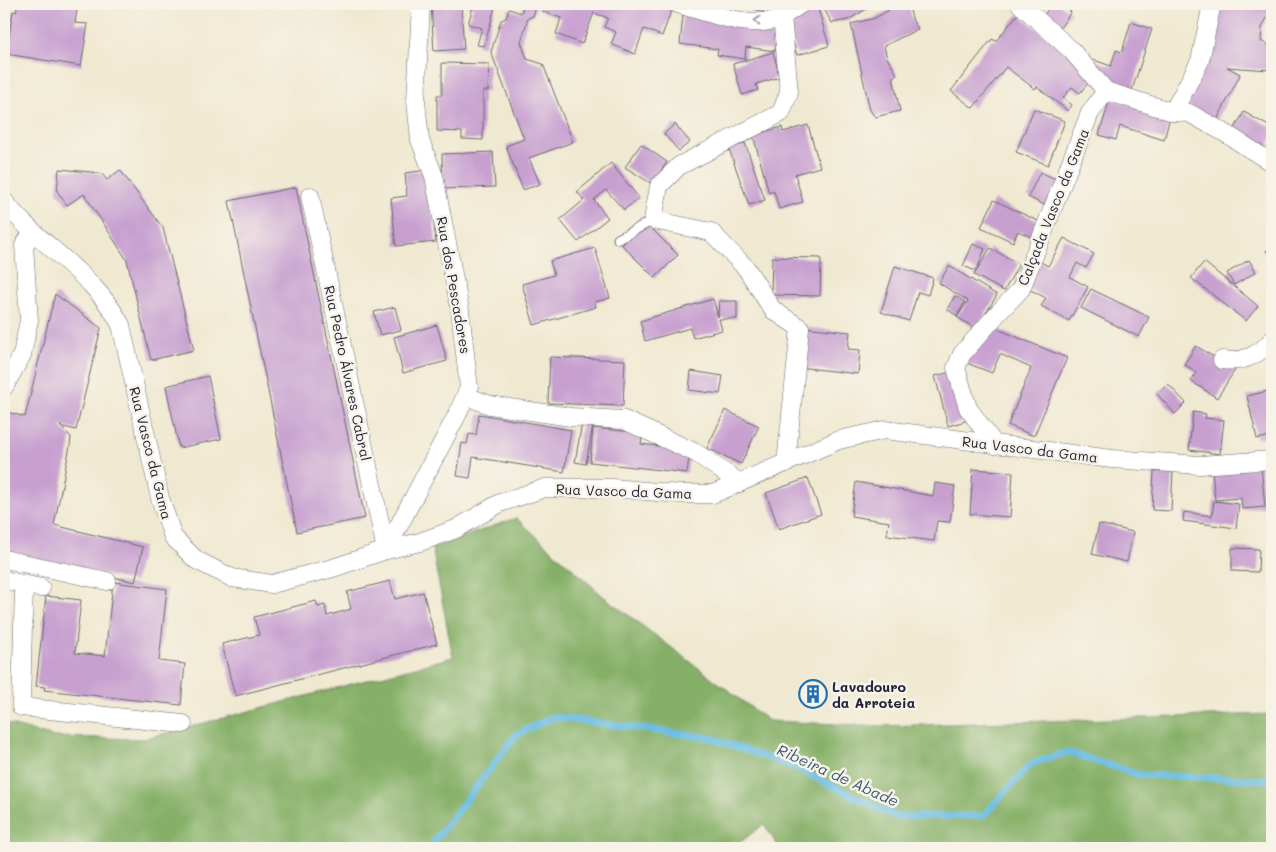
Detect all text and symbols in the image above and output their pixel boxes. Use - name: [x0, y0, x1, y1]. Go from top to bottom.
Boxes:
- one-way arrow: [753, 16, 761, 27]
- street label: Calçada Vasco da Gama: [1013, 126, 1093, 288]
- street label: Rua dos Pescadores: [433, 215, 475, 355]
- street label: Rua Pedro Álvares Cabral: [320, 284, 376, 462]
- street label: Rua Vasco da Gama: [125, 385, 177, 521]
- street label: Rua Vasco da Gama: [961, 431, 1099, 467]
- street label: Rua Vasco da Gama: [555, 479, 693, 503]
- place label: Lavadouro da Arroteia: [832, 677, 916, 712]
- building icon: Lavadouro da Arroteia: [798, 679, 828, 709]
- water label: Ribeira de Abade: [774, 739, 902, 811]

